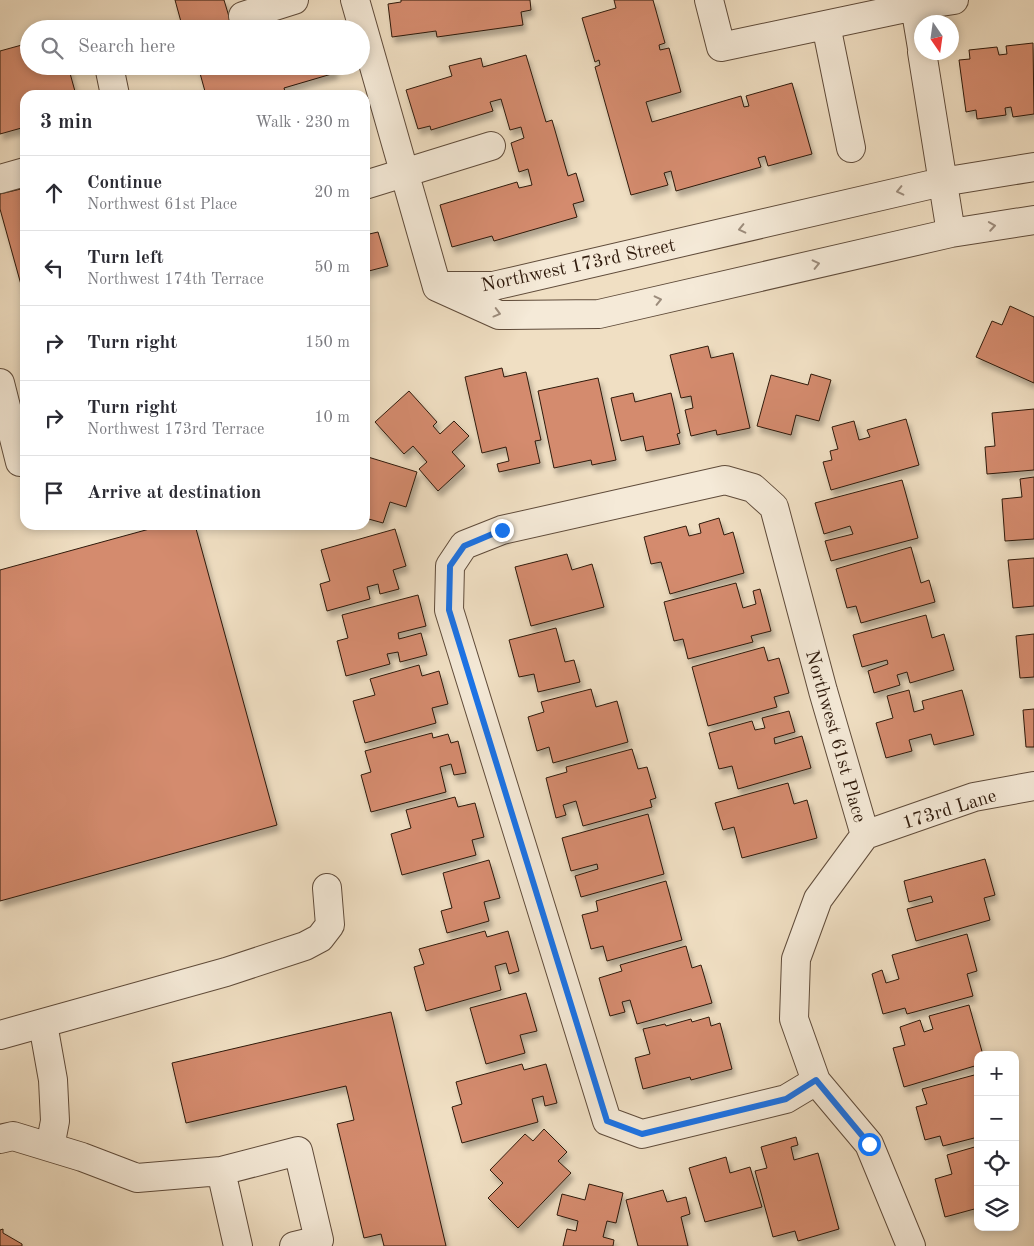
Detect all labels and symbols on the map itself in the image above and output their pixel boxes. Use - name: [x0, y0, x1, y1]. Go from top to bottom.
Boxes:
- north arrow: [914, 15, 959, 60]
- one-way arrow: [896, 185, 905, 196]
- one-way arrow: [988, 222, 996, 232]
- one-way arrow: [737, 223, 746, 234]
- street label: Northwest 173rd Street: [480, 237, 677, 296]
- one-way arrow: [812, 259, 821, 270]
- one-way arrow: [653, 295, 662, 306]
- one-way arrow: [493, 307, 502, 318]
- route end: [491, 519, 514, 542]
- street label: Northwest 61st Place: [801, 648, 868, 825]
- street label: 173rd Lane: [900, 787, 999, 834]
- route start: [858, 1133, 881, 1156]

